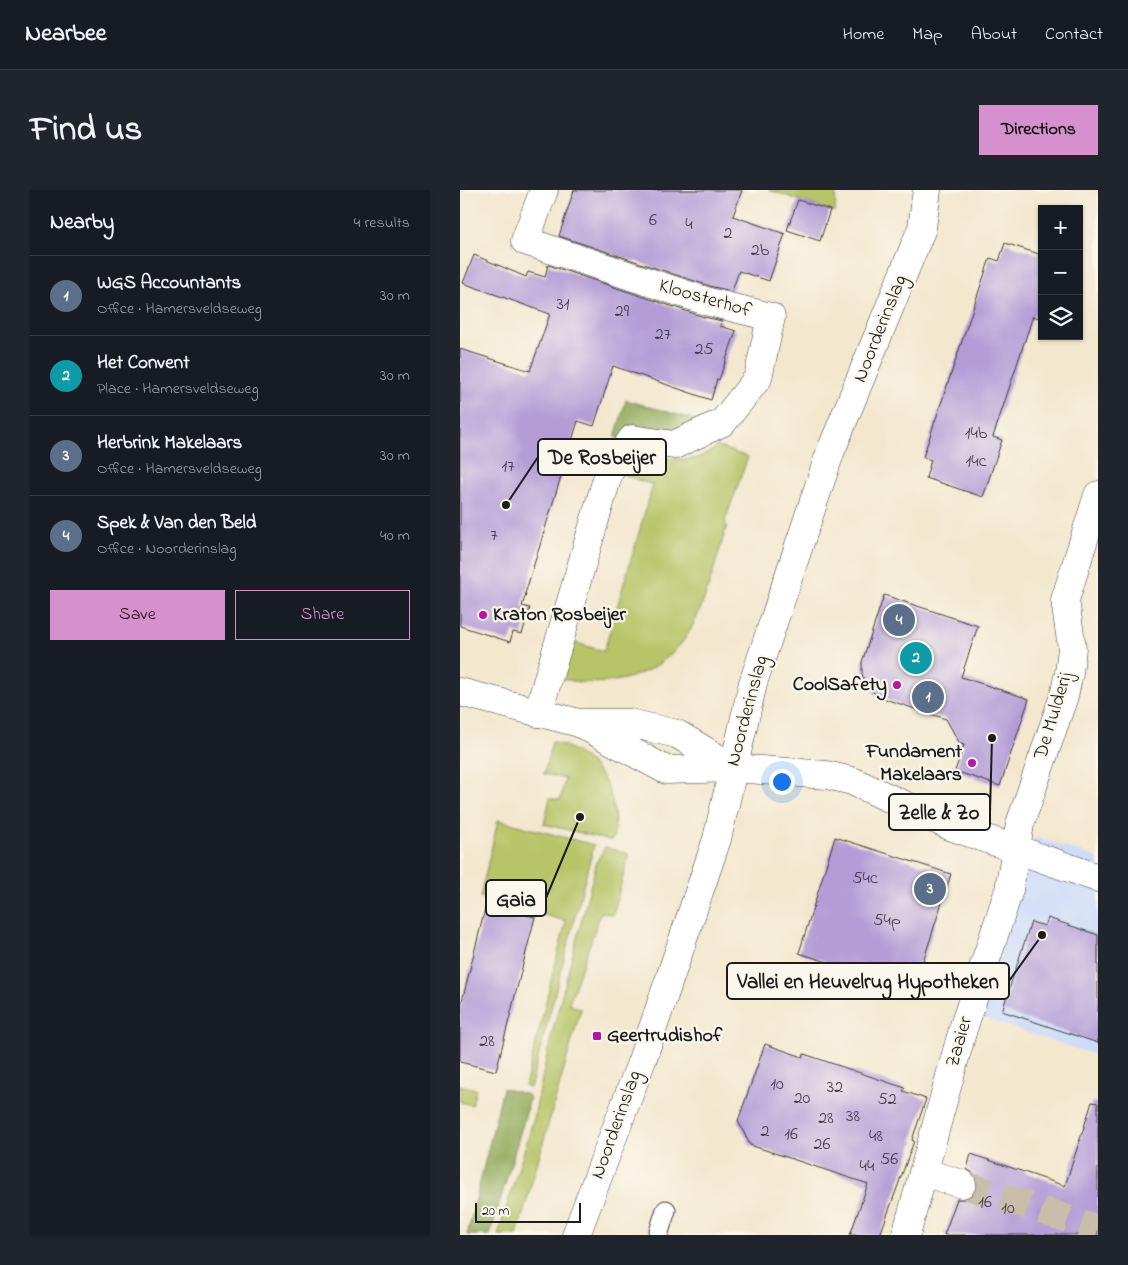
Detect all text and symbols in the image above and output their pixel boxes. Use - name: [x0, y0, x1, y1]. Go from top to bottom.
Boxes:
- text: Nearbee: [25, 17, 107, 52]
- text: Home: [843, 22, 884, 48]
- text: Map: [912, 22, 943, 48]
- text: About: [971, 22, 1017, 48]
- text: Contact: [1045, 22, 1103, 48]
- text: Find us: [30, 105, 142, 156]
- button: Directions: [979, 105, 1098, 155]
- map controls: [1038, 205, 1083, 340]
- button: +: [1038, 205, 1083, 250]
- text: Nearby: [50, 208, 114, 238]
- house number: 6: [649, 208, 657, 234]
- text: 4 results: [354, 211, 410, 235]
- house number: 4: [685, 212, 693, 238]
- house number: 2: [724, 221, 733, 247]
- house number: 2b: [751, 238, 770, 264]
- button: −: [1038, 250, 1083, 295]
- text: WGS Accountants: [97, 270, 241, 297]
- street label: Noorderinslag: [846, 271, 917, 388]
- street label: Kloosterhof: [655, 272, 755, 326]
- text: 1: [63, 284, 69, 308]
- text: 30 m: [380, 284, 410, 308]
- house number: 31: [556, 292, 570, 318]
- button: layers: [1038, 295, 1083, 340]
- text: Office · Hamersveldseweg: [97, 297, 262, 321]
- house number: 29: [615, 299, 630, 325]
- house number: 27: [655, 322, 672, 348]
- house number: 25: [694, 337, 714, 363]
- text: Het Convent: [97, 350, 190, 377]
- text: 2: [62, 364, 70, 388]
- text: 30 m: [380, 364, 410, 388]
- text: Place · Hamersveldseweg: [97, 377, 259, 401]
- house number: 14b: [965, 421, 988, 447]
- text: Herbrink Makelaars: [97, 430, 242, 457]
- callout: De Rosbeijer: [538, 439, 666, 475]
- text: 3: [63, 444, 69, 468]
- text: 30 m: [380, 444, 410, 468]
- text: De Rosbeijer: [547, 444, 656, 474]
- house number: 14c: [965, 449, 987, 475]
- house number: 17: [501, 454, 515, 480]
- text: Office · Hamersveldseweg: [97, 457, 262, 481]
- text: Spek & Van den Beld: [97, 510, 256, 537]
- house number: 7: [490, 523, 498, 549]
- text: 4: [63, 524, 69, 548]
- text: 40 m: [380, 524, 410, 548]
- text: Office · Noorderinslag: [97, 537, 236, 561]
- button: Save: [50, 590, 225, 640]
- button: Share: [235, 590, 410, 640]
- place label: Kraton Rosbeijer: [493, 601, 626, 630]
- pin: 4: [883, 601, 915, 639]
- marker: Kraton Rosbeijer: [477, 609, 489, 621]
- pin: 2: [900, 639, 932, 677]
- street label: Noorderinslag: [719, 652, 778, 770]
- street label: De Mulderij: [1027, 668, 1081, 764]
- place label: CoolSafety: [793, 671, 887, 701]
- pin: 1: [912, 678, 944, 716]
- marker: CoolSafety: [891, 679, 903, 691]
- place label: Fundament Makelaars: [865, 738, 962, 790]
- marker: Fundament Makelaars: [966, 757, 978, 769]
- your location: [769, 769, 795, 795]
- callout: Zelle & Zo: [889, 794, 990, 830]
- text: Zelle & Zo: [899, 799, 979, 829]
- house number: 54c: [852, 866, 878, 892]
- pin: 3: [914, 870, 946, 908]
- callout: Gaia: [486, 880, 546, 916]
- text: Gaia: [496, 886, 536, 916]
- house number: 54p: [873, 908, 901, 934]
- callout: Vallei en Heuvelrug Hypotheken: [727, 963, 1009, 999]
- text: Vallei en Heuvelrug Hypotheken: [736, 968, 999, 1000]
- street label: Zaaier: [939, 1012, 981, 1071]
- place label: Geertrudishof: [607, 1022, 723, 1051]
- house number: 28: [479, 1029, 495, 1055]
- marker: Geertrudishof: [591, 1030, 603, 1042]
- street label: Noorderinslag: [584, 1067, 651, 1184]
- house number: 10: [770, 1072, 784, 1098]
- house number: 32: [827, 1075, 843, 1101]
- house number: 20: [794, 1086, 811, 1112]
- house number: 52: [877, 1087, 897, 1113]
- house number: 38: [846, 1104, 860, 1130]
- house number: 28: [818, 1106, 834, 1132]
- house number: 2: [761, 1119, 770, 1145]
- house number: 16: [784, 1122, 798, 1148]
- house number: 48: [869, 1124, 883, 1150]
- house number: 26: [814, 1132, 831, 1158]
- house number: 56: [880, 1147, 898, 1173]
- house number: 44: [860, 1154, 875, 1180]
- house number: 16: [978, 1190, 992, 1216]
- house number: 10: [1001, 1196, 1015, 1222]
- scale bar: [475, 1200, 581, 1223]
- text: 20 m: [482, 1201, 509, 1222]

